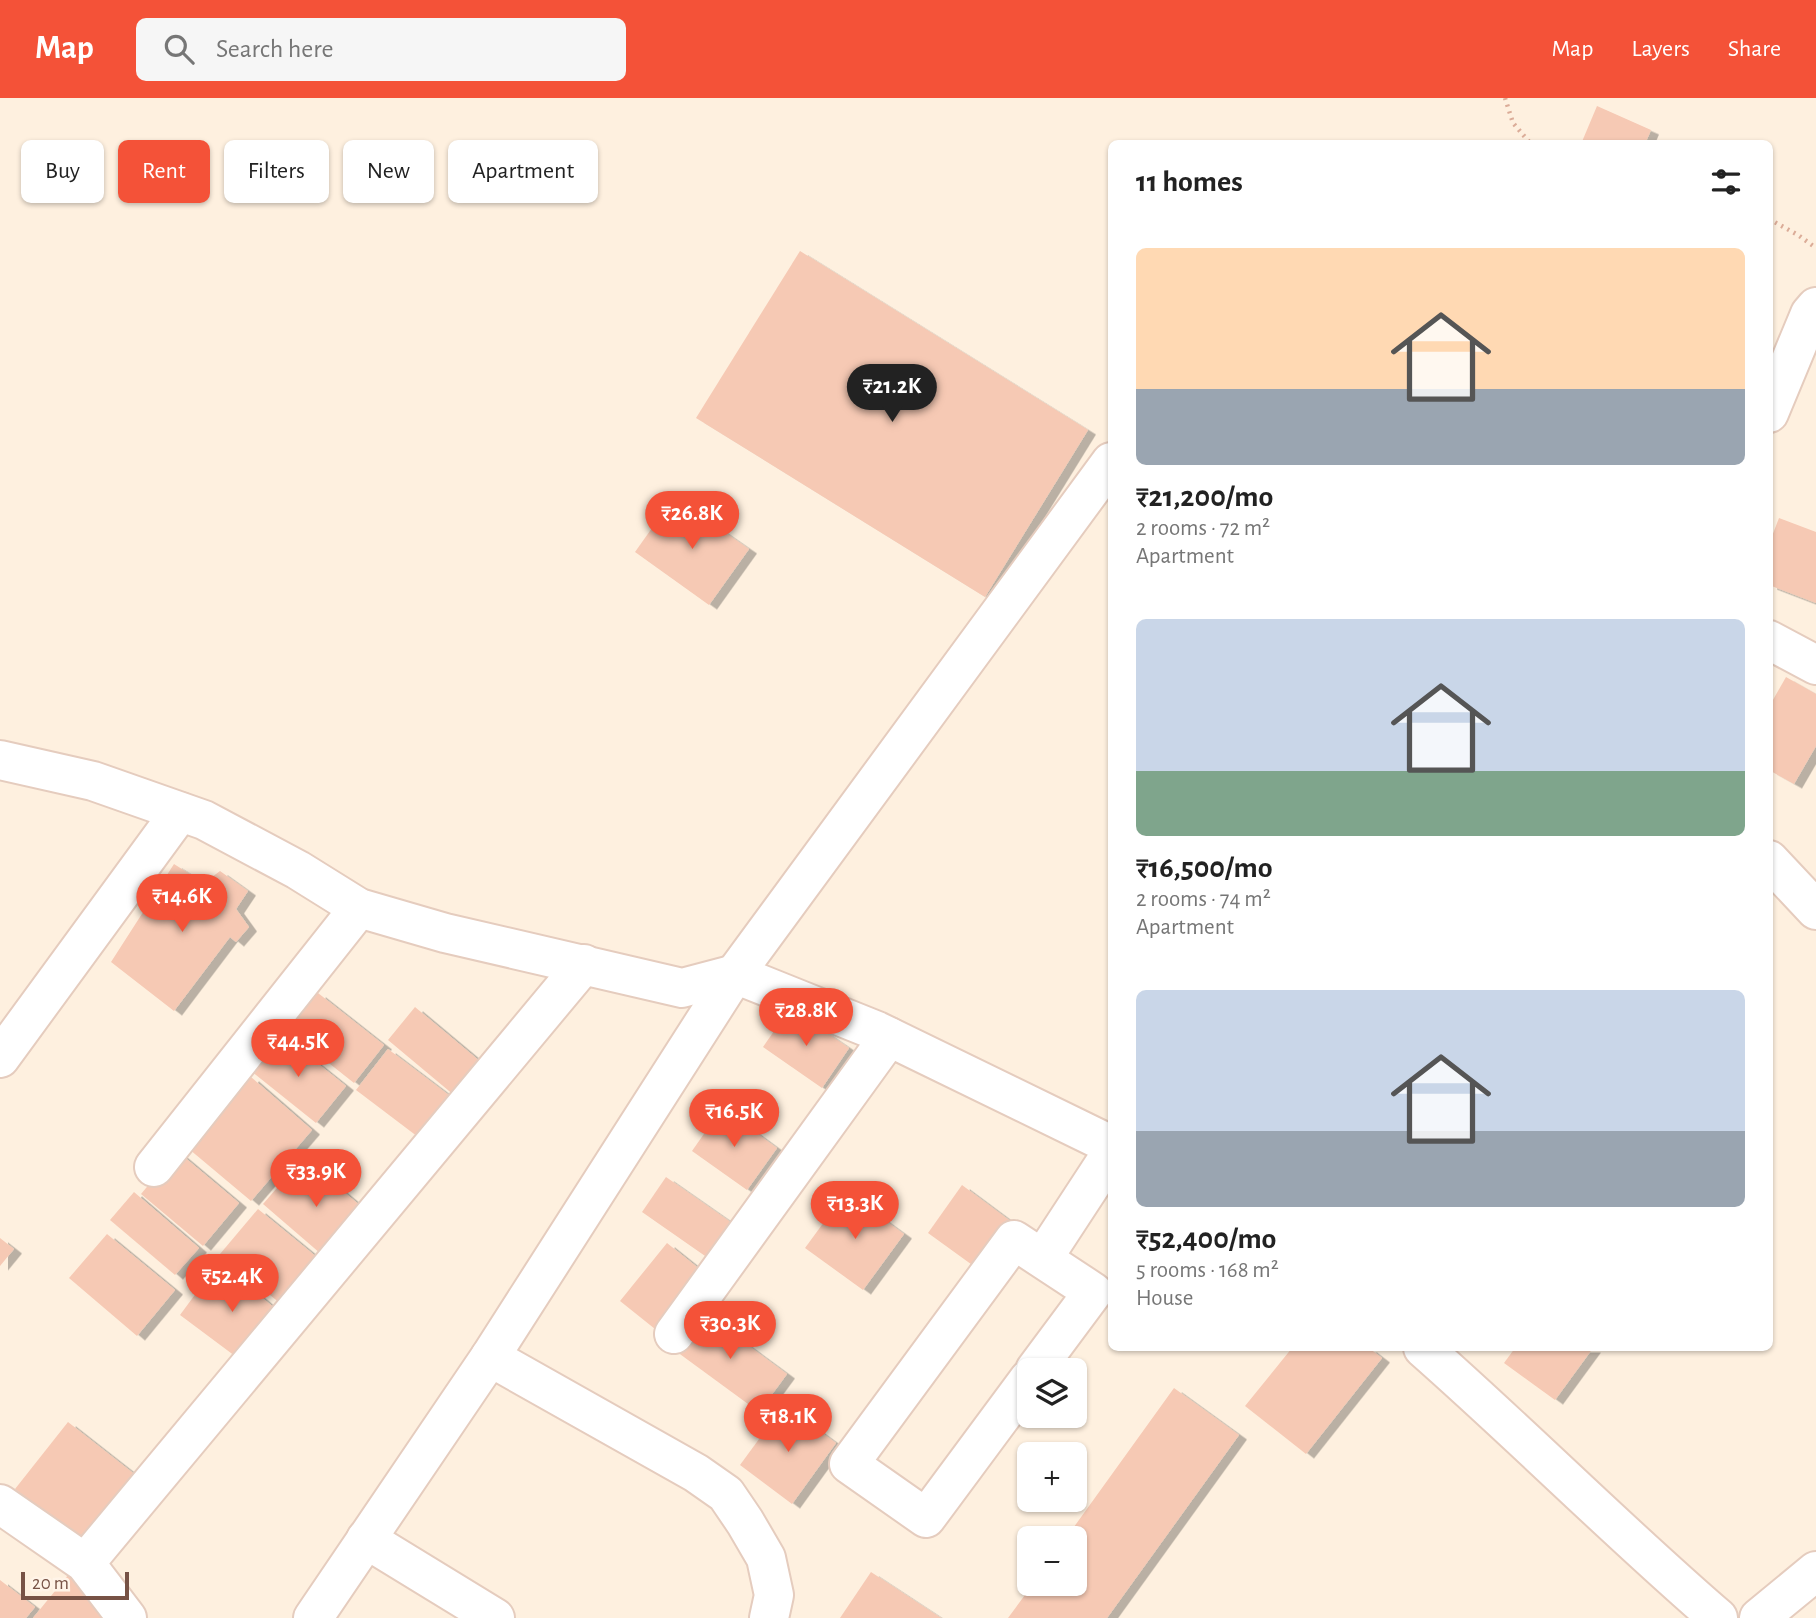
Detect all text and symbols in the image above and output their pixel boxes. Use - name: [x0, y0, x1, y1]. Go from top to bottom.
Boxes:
- search box: [136, 18, 626, 81]
- icon: search: [160, 30, 198, 68]
- text: Map: [35, 32, 94, 65]
- text: Search here: [216, 36, 334, 62]
- text: Map: [1551, 37, 1593, 61]
- text: Layers: [1631, 37, 1690, 61]
- text: Share: [1728, 37, 1781, 61]
- chip: Buy: [21, 140, 104, 203]
- chip: Rent: [118, 140, 210, 203]
- chip: Filters: [224, 140, 329, 203]
- chip: New: [343, 140, 434, 203]
- chip: Apartment: [448, 140, 598, 203]
- icon: filters: [1707, 163, 1745, 201]
- text: 11 homes: [1136, 167, 1243, 197]
- icon: home: [1378, 294, 1504, 420]
- pin: ₹21.2K: [835, 364, 949, 424]
- text: ₹21.2K: [863, 375, 921, 398]
- text: ₹21,200/mo: [1136, 482, 1273, 512]
- pin: ₹26.8K: [635, 491, 749, 551]
- text: ₹26.8K: [661, 502, 723, 525]
- text: 2 rooms · 72 m²: [1136, 517, 1270, 540]
- text: Apartment: [1136, 545, 1234, 568]
- icon: home: [1378, 665, 1504, 791]
- text: ₹16,500/mo: [1136, 853, 1273, 883]
- pin: ₹14.6K: [125, 874, 239, 934]
- text: ₹14.6K: [152, 885, 212, 908]
- text: 2 rooms · 74 m²: [1136, 888, 1271, 911]
- text: Apartment: [1136, 916, 1234, 939]
- pin: ₹28.8K: [749, 988, 863, 1048]
- text: ₹28.8K: [775, 999, 837, 1022]
- pin: ₹44.5K: [241, 1020, 355, 1079]
- text: ₹44.5K: [267, 1030, 329, 1053]
- icon: home: [1378, 1036, 1504, 1162]
- pin: ₹16.5K: [677, 1090, 791, 1149]
- text: ₹16.5K: [705, 1100, 763, 1123]
- pin: ₹33.9K: [259, 1150, 373, 1209]
- text: ₹33.9K: [286, 1160, 346, 1183]
- pin: ₹13.3K: [798, 1182, 912, 1241]
- text: ₹13.3K: [827, 1192, 883, 1215]
- text: ₹52,400/mo: [1136, 1224, 1276, 1254]
- pin: ₹52.4K: [175, 1254, 289, 1314]
- text: 5 rooms · 168 m²: [1136, 1259, 1279, 1282]
- text: ₹52.4K: [202, 1265, 262, 1288]
- text: House: [1136, 1287, 1193, 1310]
- pin: ₹30.3K: [673, 1302, 787, 1361]
- text: ₹30.3K: [700, 1312, 760, 1335]
- map controls: [1017, 1358, 1087, 1596]
- button: layers: [1017, 1358, 1087, 1428]
- pin: ₹18.1K: [731, 1394, 845, 1454]
- text: ₹18.1K: [760, 1405, 816, 1428]
- button: +: [1017, 1442, 1087, 1512]
- button: −: [1017, 1526, 1087, 1596]
- scale bar: [21, 1569, 130, 1601]
- text: 20 m: [32, 1574, 69, 1593]

